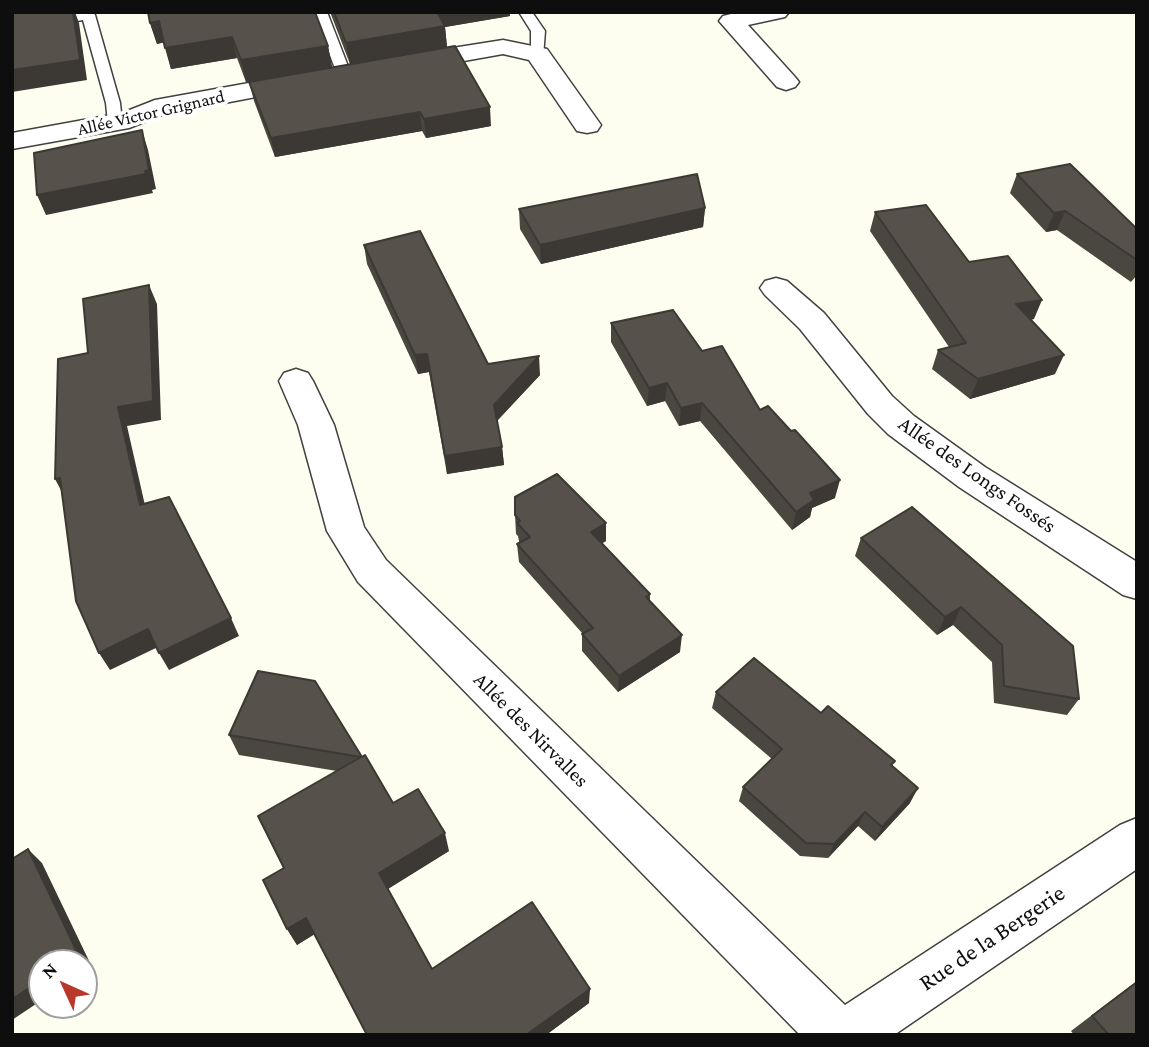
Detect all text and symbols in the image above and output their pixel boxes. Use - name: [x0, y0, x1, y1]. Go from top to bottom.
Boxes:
- street label: Allée Victor Grignard: [75, 86, 227, 140]
- street label: Allée des Longs Fossés: [893, 411, 1061, 539]
- street label: Allée des Nirvalles: [468, 667, 594, 793]
- street label: Rue de la Bergerie: [914, 879, 1070, 997]
- north arrow: [28, 949, 98, 1019]
- text: N: [37, 958, 61, 982]

